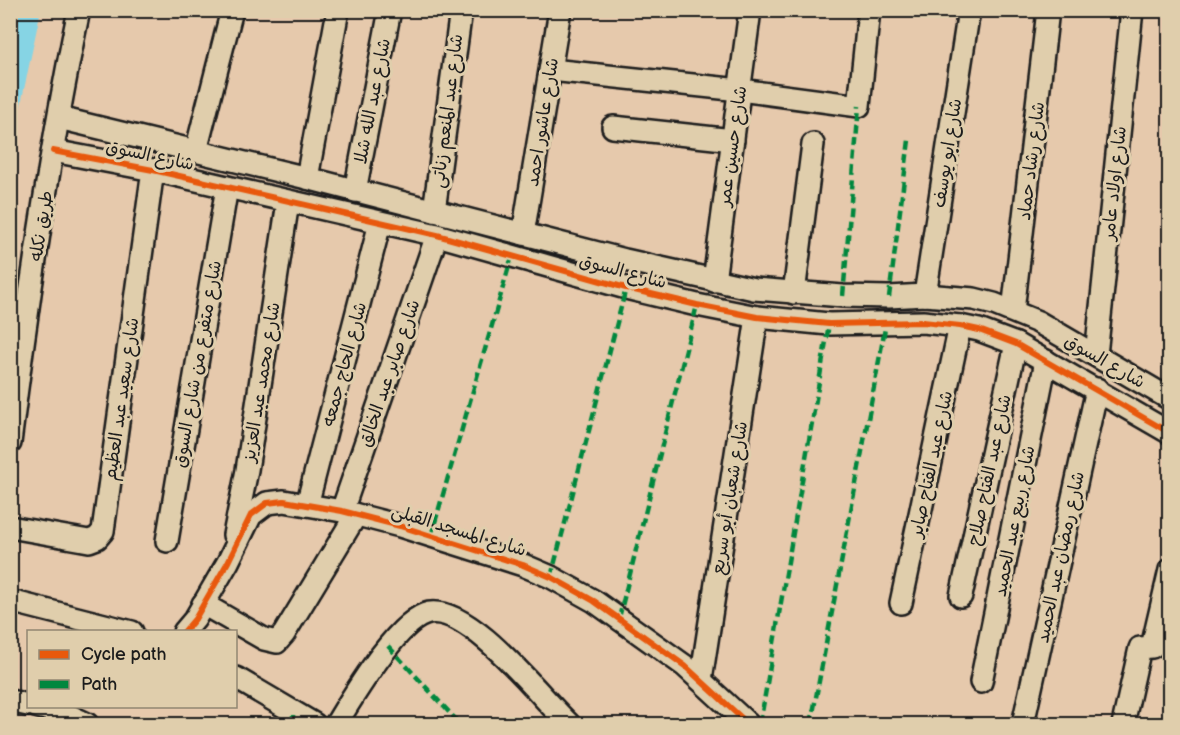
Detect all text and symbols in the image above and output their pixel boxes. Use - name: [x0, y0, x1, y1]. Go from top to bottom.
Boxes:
- street label: شارع عبد المنعم زناتى: [428, 33, 470, 190]
- street label: شارع عبد الله شلا: [350, 37, 396, 166]
- street label: شارع عاشور احمد: [522, 56, 564, 188]
- street label: شارع حسين عمر: [713, 84, 752, 210]
- street label: شارع ابو يوسف: [928, 97, 967, 209]
- street label: شارع رشاد حماد: [1014, 100, 1050, 222]
- street label: شارع اولاد عامر: [1098, 125, 1132, 243]
- street label: شارع السوق: [104, 136, 196, 176]
- street label: طريق نكله: [26, 189, 57, 263]
- street label: شارع السوق: [577, 250, 669, 294]
- street label: شارع متفرع من شارع السوق: [169, 259, 227, 469]
- street label: شارع صابر عبد الخالق: [354, 297, 425, 450]
- street label: شارع الحاج جمعه: [318, 300, 372, 429]
- street label: شارع محمد عبد العزيز: [238, 301, 285, 466]
- street label: شارع سعيد عبد العظيم: [100, 316, 146, 482]
- street label: شارع السوق: [1060, 330, 1149, 394]
- street label: شارع عبد الفتاح صابر: [905, 389, 958, 542]
- street label: شارع عبد الفتاح صلاح: [963, 393, 1017, 548]
- street label: شارع شعبان أبو سريع: [707, 420, 754, 577]
- street label: شارع ربيع عبد الحميد: [990, 444, 1041, 599]
- street label: شارع رمضان عبد الحميد: [1032, 469, 1090, 645]
- street label: شارع المسجد القبلى: [389, 500, 529, 562]
- legend: [27, 630, 237, 708]
- text: Cycle path: [81, 644, 167, 665]
- text: Path: [81, 674, 117, 695]

